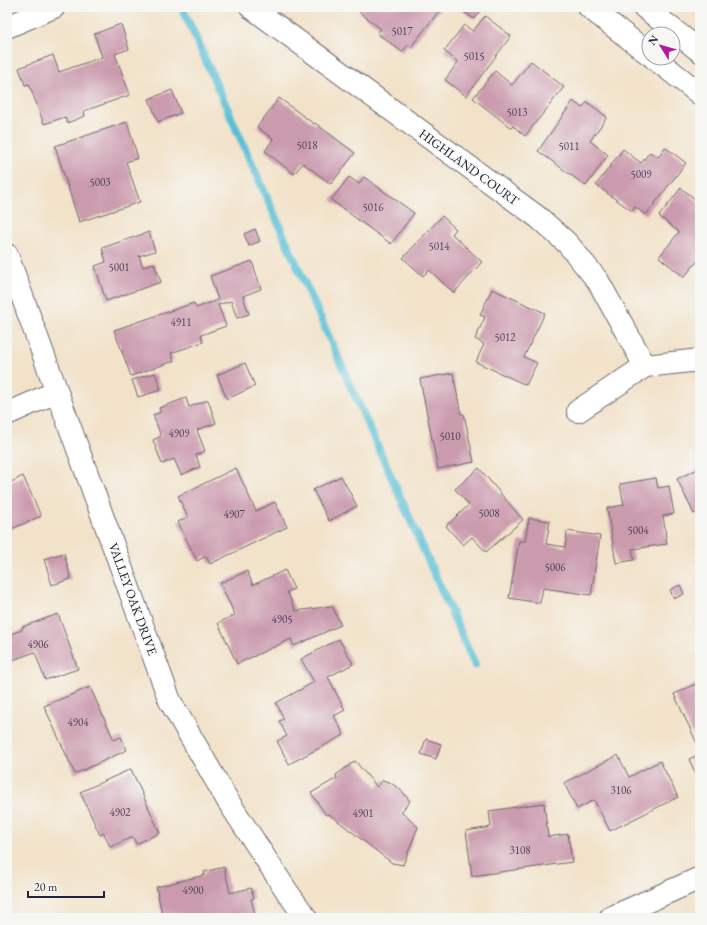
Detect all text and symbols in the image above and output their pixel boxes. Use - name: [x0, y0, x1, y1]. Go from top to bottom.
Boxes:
- house number: 5017: [391, 24, 413, 38]
- north arrow: [641, 26, 681, 66]
- text: N: [645, 32, 661, 48]
- house number: 5015: [463, 49, 485, 63]
- house number: 5013: [506, 105, 528, 119]
- street label: HIGHLAND COURT: [416, 125, 523, 209]
- house number: 5018: [296, 138, 318, 152]
- house number: 5011: [558, 139, 580, 153]
- house number: 5009: [630, 167, 652, 181]
- house number: 5003: [89, 175, 111, 189]
- house number: 5016: [362, 200, 384, 214]
- house number: 5014: [428, 239, 450, 253]
- house number: 5001: [108, 260, 130, 274]
- house number: 4911: [170, 315, 192, 329]
- house number: 5012: [494, 330, 516, 344]
- house number: 4909: [168, 426, 190, 440]
- house number: 5010: [439, 429, 461, 443]
- house number: 5008: [478, 506, 500, 520]
- house number: 4907: [223, 507, 245, 521]
- house number: 5004: [627, 523, 649, 537]
- street label: VALLEY OAK DRIVE: [105, 541, 161, 657]
- house number: 5006: [544, 560, 566, 574]
- house number: 4905: [271, 612, 293, 626]
- house number: 4906: [27, 637, 49, 651]
- house number: 4904: [67, 715, 89, 729]
- house number: 3106: [610, 783, 632, 797]
- house number: 4902: [109, 805, 131, 819]
- house number: 4901: [352, 806, 374, 820]
- house number: 3108: [509, 843, 531, 857]
- scale bar: [28, 873, 104, 899]
- text: 20 m: [34, 879, 58, 895]
- house number: 4900: [182, 883, 204, 897]

